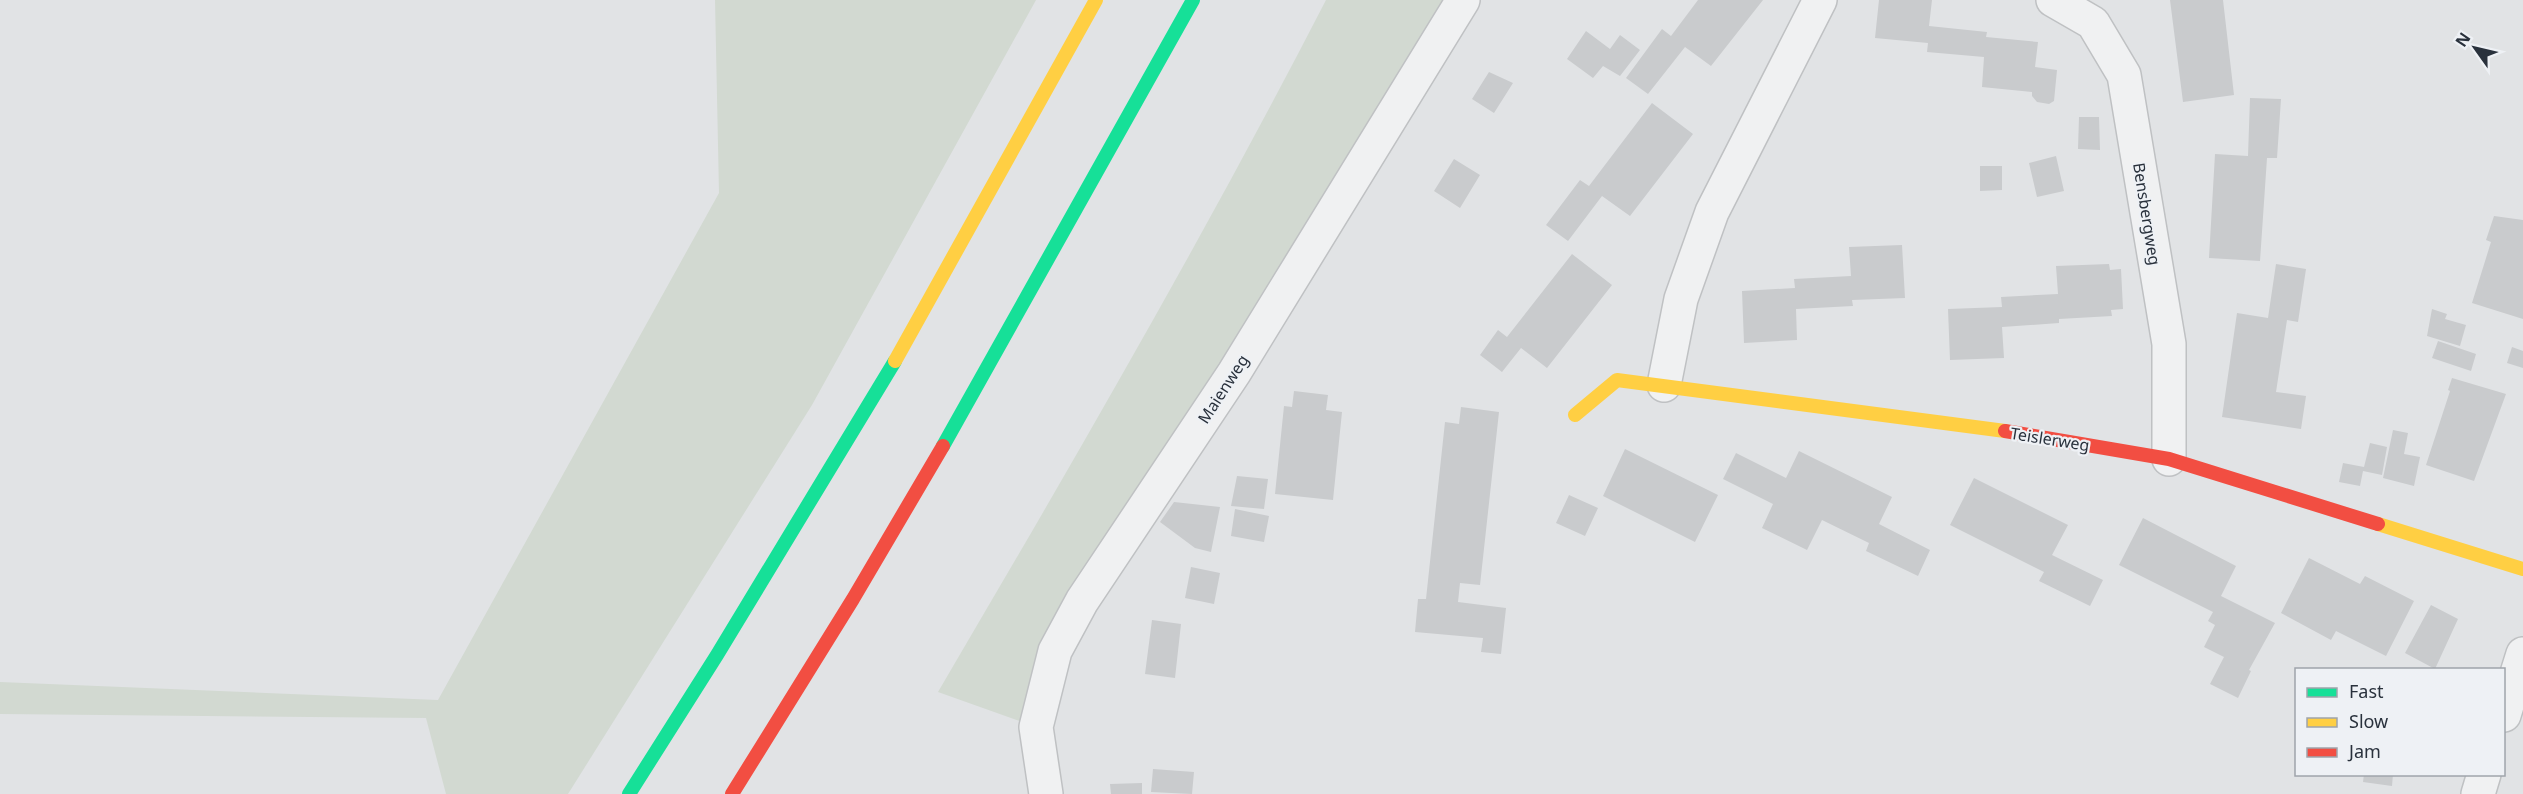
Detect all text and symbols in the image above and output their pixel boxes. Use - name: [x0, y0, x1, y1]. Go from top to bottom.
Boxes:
- north arrow: [2445, 18, 2505, 78]
- text: N: [2450, 28, 2475, 51]
- street label: Bensbergweg: [2128, 161, 2166, 267]
- street label: Maienweg: [1193, 350, 1253, 428]
- street label: Teislerweg: [2009, 422, 2091, 456]
- legend: [2295, 668, 2505, 776]
- text: Fast: [2349, 679, 2384, 703]
- text: Slow: [2349, 709, 2388, 733]
- text: Jam: [2347, 739, 2381, 763]

